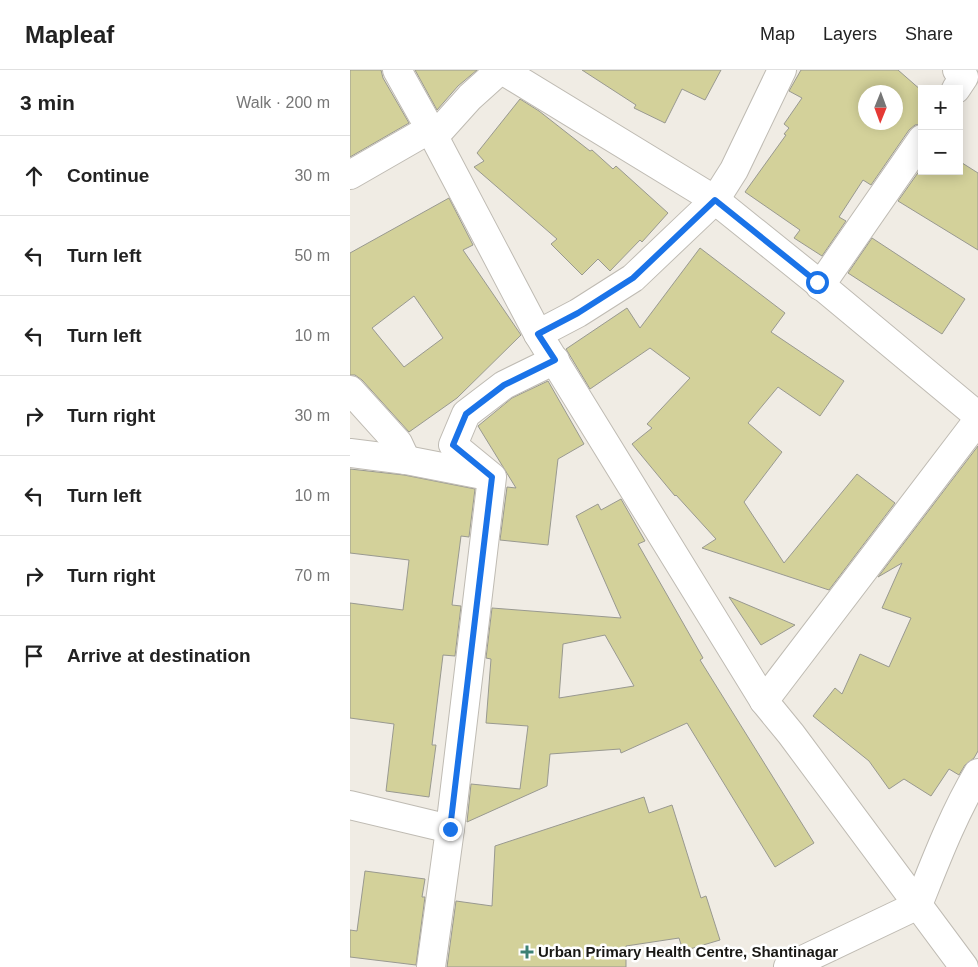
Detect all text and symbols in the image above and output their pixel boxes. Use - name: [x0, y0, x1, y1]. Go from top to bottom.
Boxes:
- text: Mapleaf: [25, 21, 114, 48]
- text: Map: [760, 24, 795, 44]
- text: Layers: [823, 24, 877, 44]
- text: Share: [905, 24, 953, 44]
- north arrow: [858, 85, 903, 130]
- map controls: [918, 85, 963, 175]
- button: +: [918, 85, 963, 130]
- text: 3 min: [20, 91, 75, 114]
- text: Walk · 200 m: [236, 94, 330, 111]
- button: −: [918, 130, 963, 175]
- icon: ahead: [20, 162, 48, 190]
- text: Continue: [67, 165, 149, 186]
- text: 30 m: [294, 167, 330, 184]
- icon: left: [20, 242, 48, 270]
- text: Turn left: [67, 245, 142, 266]
- text: 50 m: [294, 247, 330, 264]
- route start: [806, 271, 829, 294]
- icon: left: [20, 322, 48, 350]
- text: Turn left: [67, 325, 142, 346]
- text: 10 m: [294, 327, 330, 344]
- icon: right: [20, 402, 48, 430]
- text: Turn right: [67, 405, 155, 426]
- text: 30 m: [294, 407, 330, 424]
- icon: left: [20, 482, 48, 510]
- text: Turn left: [67, 485, 142, 506]
- text: 10 m: [294, 487, 330, 504]
- icon: right: [20, 562, 48, 590]
- text: Turn right: [67, 565, 155, 586]
- text: 70 m: [294, 567, 330, 584]
- icon: arrive: [20, 642, 48, 670]
- text: Arrive at destination: [67, 645, 251, 666]
- route end: [439, 818, 462, 841]
- place label: Urban Primary Health Centre, Shantinagar: [538, 943, 838, 960]
- marker: Urban Primary Health Centre, Shantinagar: [520, 945, 534, 959]

